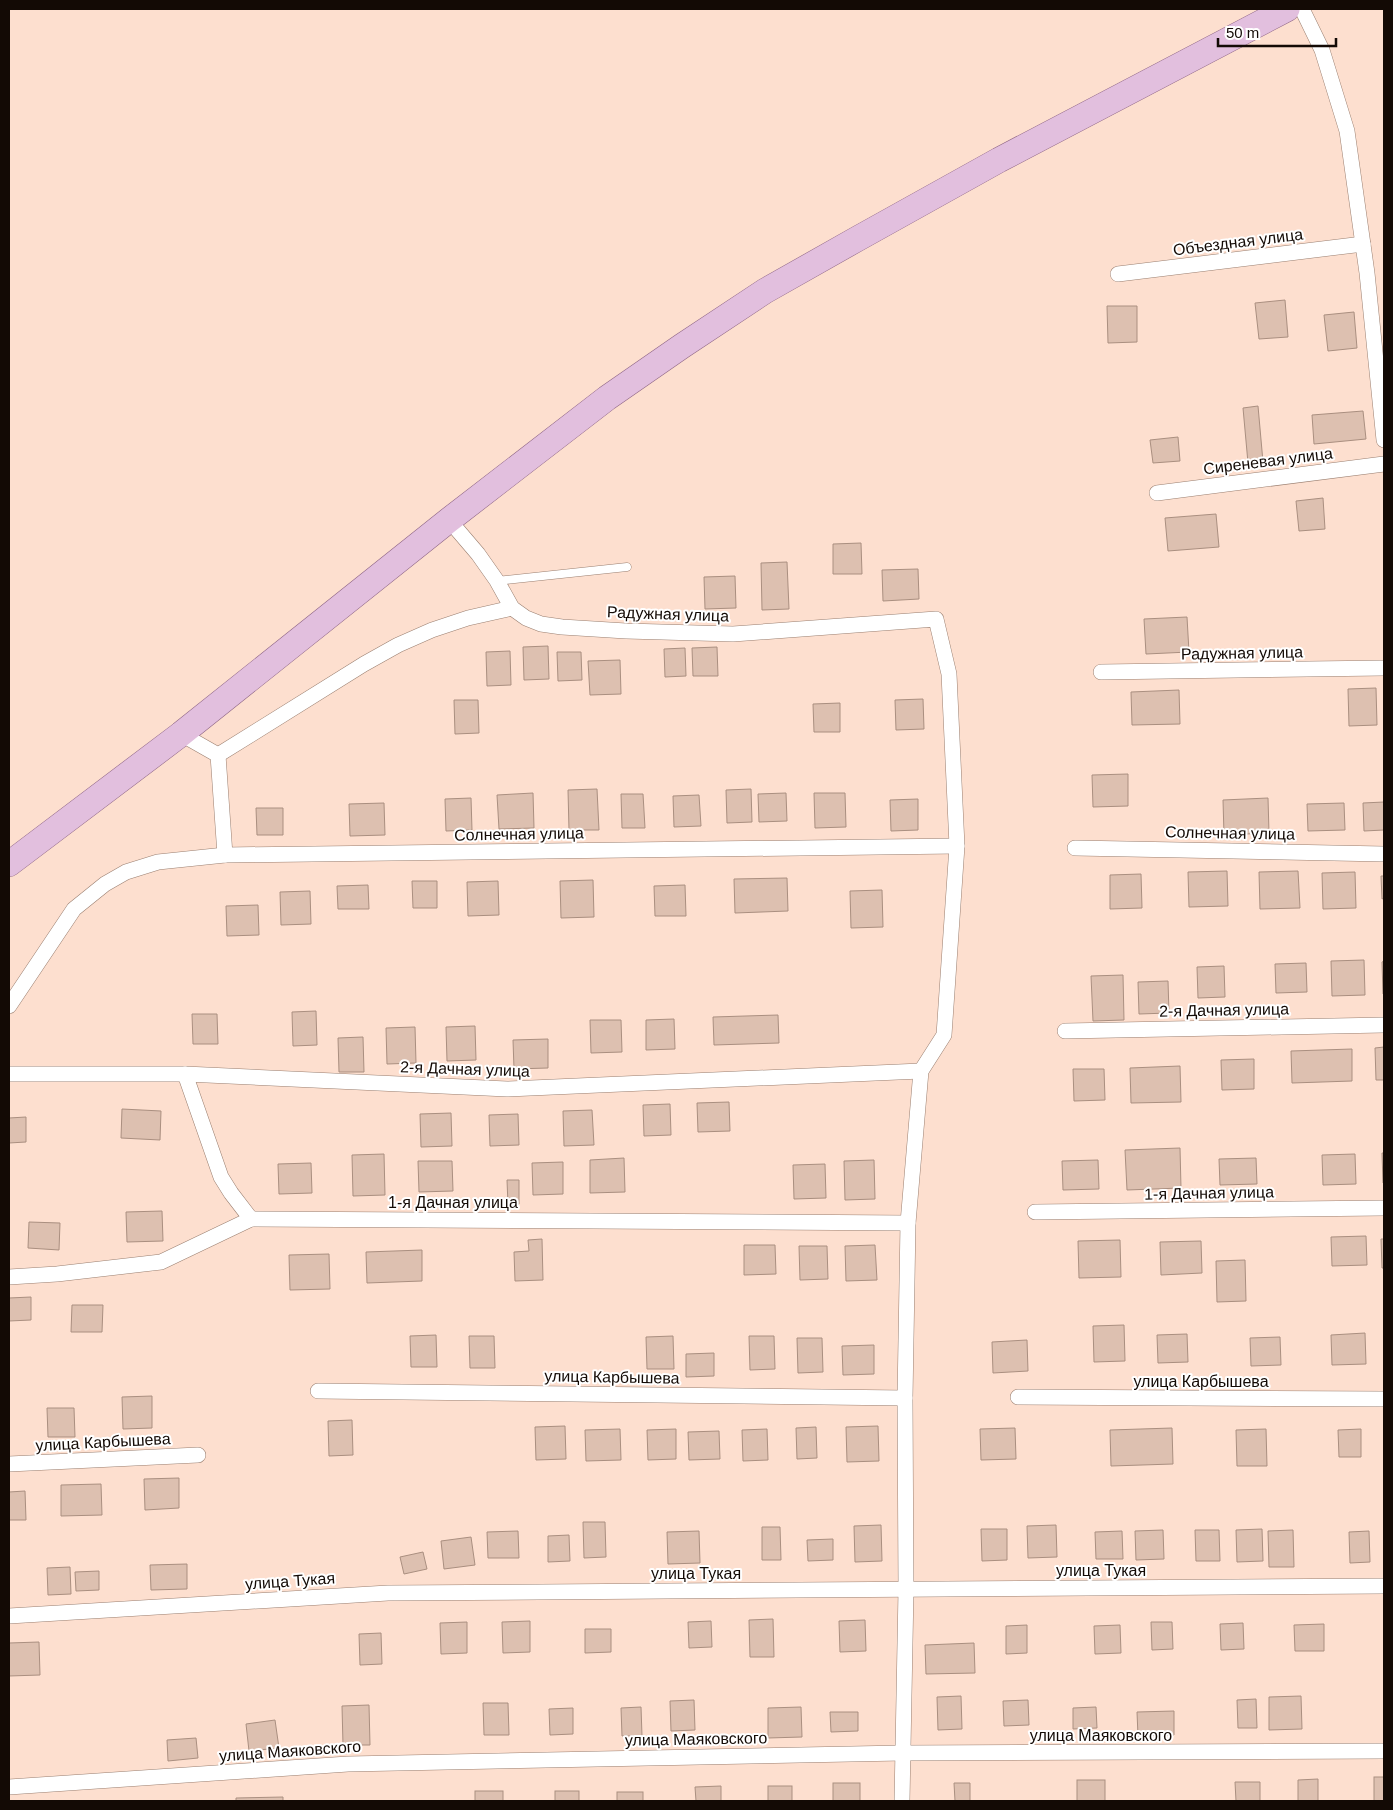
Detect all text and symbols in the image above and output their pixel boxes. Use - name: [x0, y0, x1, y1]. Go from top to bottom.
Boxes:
- scale bar: [1218, 15, 1336, 47]
- text: 50 m: [1226, 24, 1259, 41]
- street label: Объездная улица: [1172, 226, 1304, 258]
- street label: Сиреневая улица: [1202, 445, 1334, 477]
- street label: Радужная улица: [607, 603, 729, 625]
- street label: Радужная улица: [1181, 643, 1303, 663]
- street label: Солнечная улица: [1165, 823, 1295, 843]
- street label: Солнечная улица: [454, 824, 584, 844]
- street label: 2-я Дачная улица: [1159, 1000, 1289, 1020]
- street label: 2-я Дачная улица: [400, 1058, 530, 1080]
- street label: 1-я Дачная улица: [1144, 1183, 1274, 1203]
- street label: 1-я Дачная улица: [388, 1194, 518, 1211]
- street label: улица Карбышева: [544, 1367, 680, 1387]
- street label: улица Карбышева: [1133, 1373, 1269, 1390]
- street label: улица Карбышева: [35, 1430, 171, 1454]
- street label: улица Тукая: [1056, 1562, 1146, 1579]
- street label: улица Тукая: [651, 1565, 741, 1582]
- street label: улица Тукая: [244, 1569, 336, 1593]
- street label: улица Маяковского: [1030, 1727, 1172, 1744]
- street label: улица Маяковского: [625, 1729, 767, 1749]
- street label: улица Маяковского: [218, 1738, 362, 1764]

